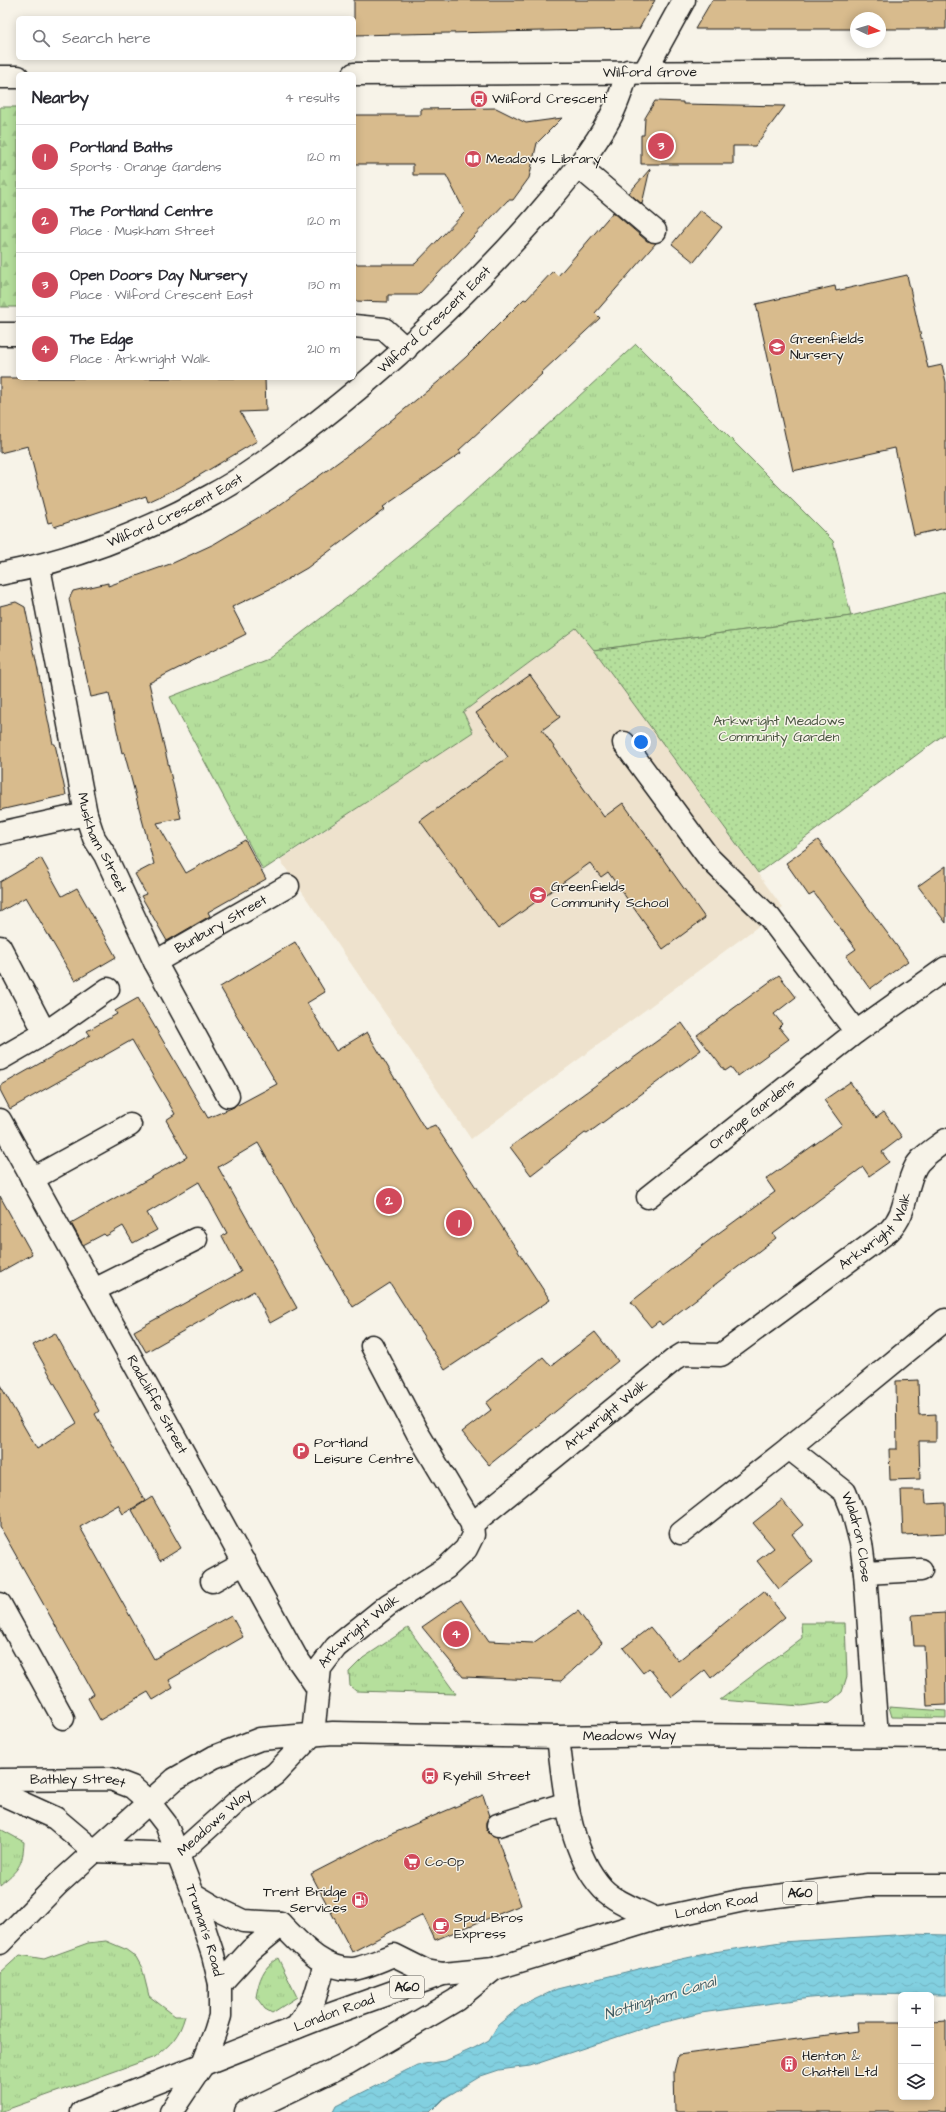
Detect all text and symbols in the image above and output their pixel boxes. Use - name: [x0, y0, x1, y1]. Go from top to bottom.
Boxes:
- north arrow: [850, 12, 886, 48]
- search box: [16, 16, 356, 60]
- icon: search: [30, 27, 52, 49]
- text: Search here: [62, 28, 151, 49]
- street label: Wilford Grove: [603, 62, 698, 83]
- text: Nearby: [32, 86, 89, 110]
- text: 4 results: [285, 89, 340, 107]
- bus stop icon: Wilford Crescent: [469, 89, 489, 109]
- place label: Wilford Crescent: [492, 89, 608, 109]
- pin: 3: [648, 131, 674, 161]
- text: Portland Baths: [70, 137, 173, 158]
- text: 1: [44, 148, 46, 166]
- text: 120 m: [307, 148, 340, 166]
- library icon: Meadows Library: [463, 149, 483, 169]
- place label: Meadows Library: [486, 149, 602, 169]
- text: Sports · Orange Gardens: [70, 158, 222, 176]
- text: The Portland Centre: [70, 201, 213, 222]
- text: 2: [41, 212, 49, 230]
- text: 120 m: [307, 212, 340, 230]
- text: Place · Muskham Street: [70, 222, 215, 240]
- street label: Wilford Crescent East: [373, 261, 496, 378]
- text: Open Doors Day Nursery: [70, 265, 247, 286]
- text: 3: [42, 276, 48, 294]
- text: 130 m: [308, 276, 340, 294]
- text: Place · Wilford Crescent East: [70, 286, 253, 304]
- text: The Edge: [70, 329, 133, 350]
- place label: Greenfields Nursery: [790, 329, 864, 365]
- school or university icon: Greenfields Nursery: [767, 337, 787, 357]
- text: 4: [41, 340, 49, 358]
- text: 210 m: [307, 340, 340, 358]
- text: Place · Arkwright Walk: [70, 350, 210, 368]
- street label: Wilford Crescent East: [104, 469, 247, 553]
- park label: Arkwright Meadows Community Garden: [713, 711, 845, 747]
- your location: [631, 732, 651, 752]
- street label: Muskham Street: [72, 791, 132, 897]
- place label: Greenfields Community School: [551, 877, 669, 913]
- school or university icon: Greenfields Community School: [528, 885, 548, 905]
- street label: Bunbury Street: [171, 890, 271, 959]
- street label: Orange Gardens: [705, 1074, 800, 1155]
- pin: 2: [376, 1186, 402, 1216]
- street label: Arkwright Walk: [834, 1190, 917, 1275]
- pin: 1: [446, 1208, 472, 1238]
- street label: Radcliffe Street: [121, 1351, 192, 1458]
- street label: Arkwright Walk: [560, 1374, 653, 1455]
- place label: Portland Leisure Centre: [314, 1433, 414, 1469]
- parking icon: Portland Leisure Centre: [291, 1441, 311, 1461]
- street label: Waldron Close: [836, 1489, 876, 1583]
- street label: Arkwright Walk: [313, 1590, 404, 1672]
- pin: 4: [443, 1619, 469, 1649]
- street label: Meadows Way: [583, 1725, 677, 1747]
- bus stop icon: Ryehill Street: [420, 1766, 440, 1786]
- place label: Ryehill Street: [443, 1766, 531, 1786]
- street label: Bathley Street: [30, 1769, 129, 1794]
- street label: Meadows Way: [173, 1784, 256, 1861]
- supermarket icon: Co-Op: [402, 1852, 422, 1872]
- place label: Co-Op: [425, 1852, 465, 1872]
- street label: Truman's Road: [180, 1881, 228, 1978]
- place label: Trent Bridge Services: [263, 1882, 347, 1918]
- road number: A60: [783, 1882, 817, 1904]
- street label: London Road: [673, 1888, 759, 1925]
- fuel station icon: Trent Bridge Services: [350, 1890, 370, 1910]
- place label: Spud Bros Express: [454, 1908, 523, 1944]
- cafe icon: Spud Bros Express: [431, 1916, 451, 1936]
- water label: Nottingham Canal: [601, 1971, 720, 2026]
- road number: A60: [390, 1976, 424, 1998]
- street label: London Road: [291, 1989, 377, 2037]
- map controls: [898, 1992, 934, 2100]
- button: +: [898, 1992, 934, 2028]
- button: −: [898, 2028, 934, 2064]
- place label: Henton & Chattell Ltd: [802, 2046, 877, 2082]
- building icon: Henton & Chattell Ltd: [779, 2054, 799, 2074]
- button: layers: [898, 2064, 934, 2100]

